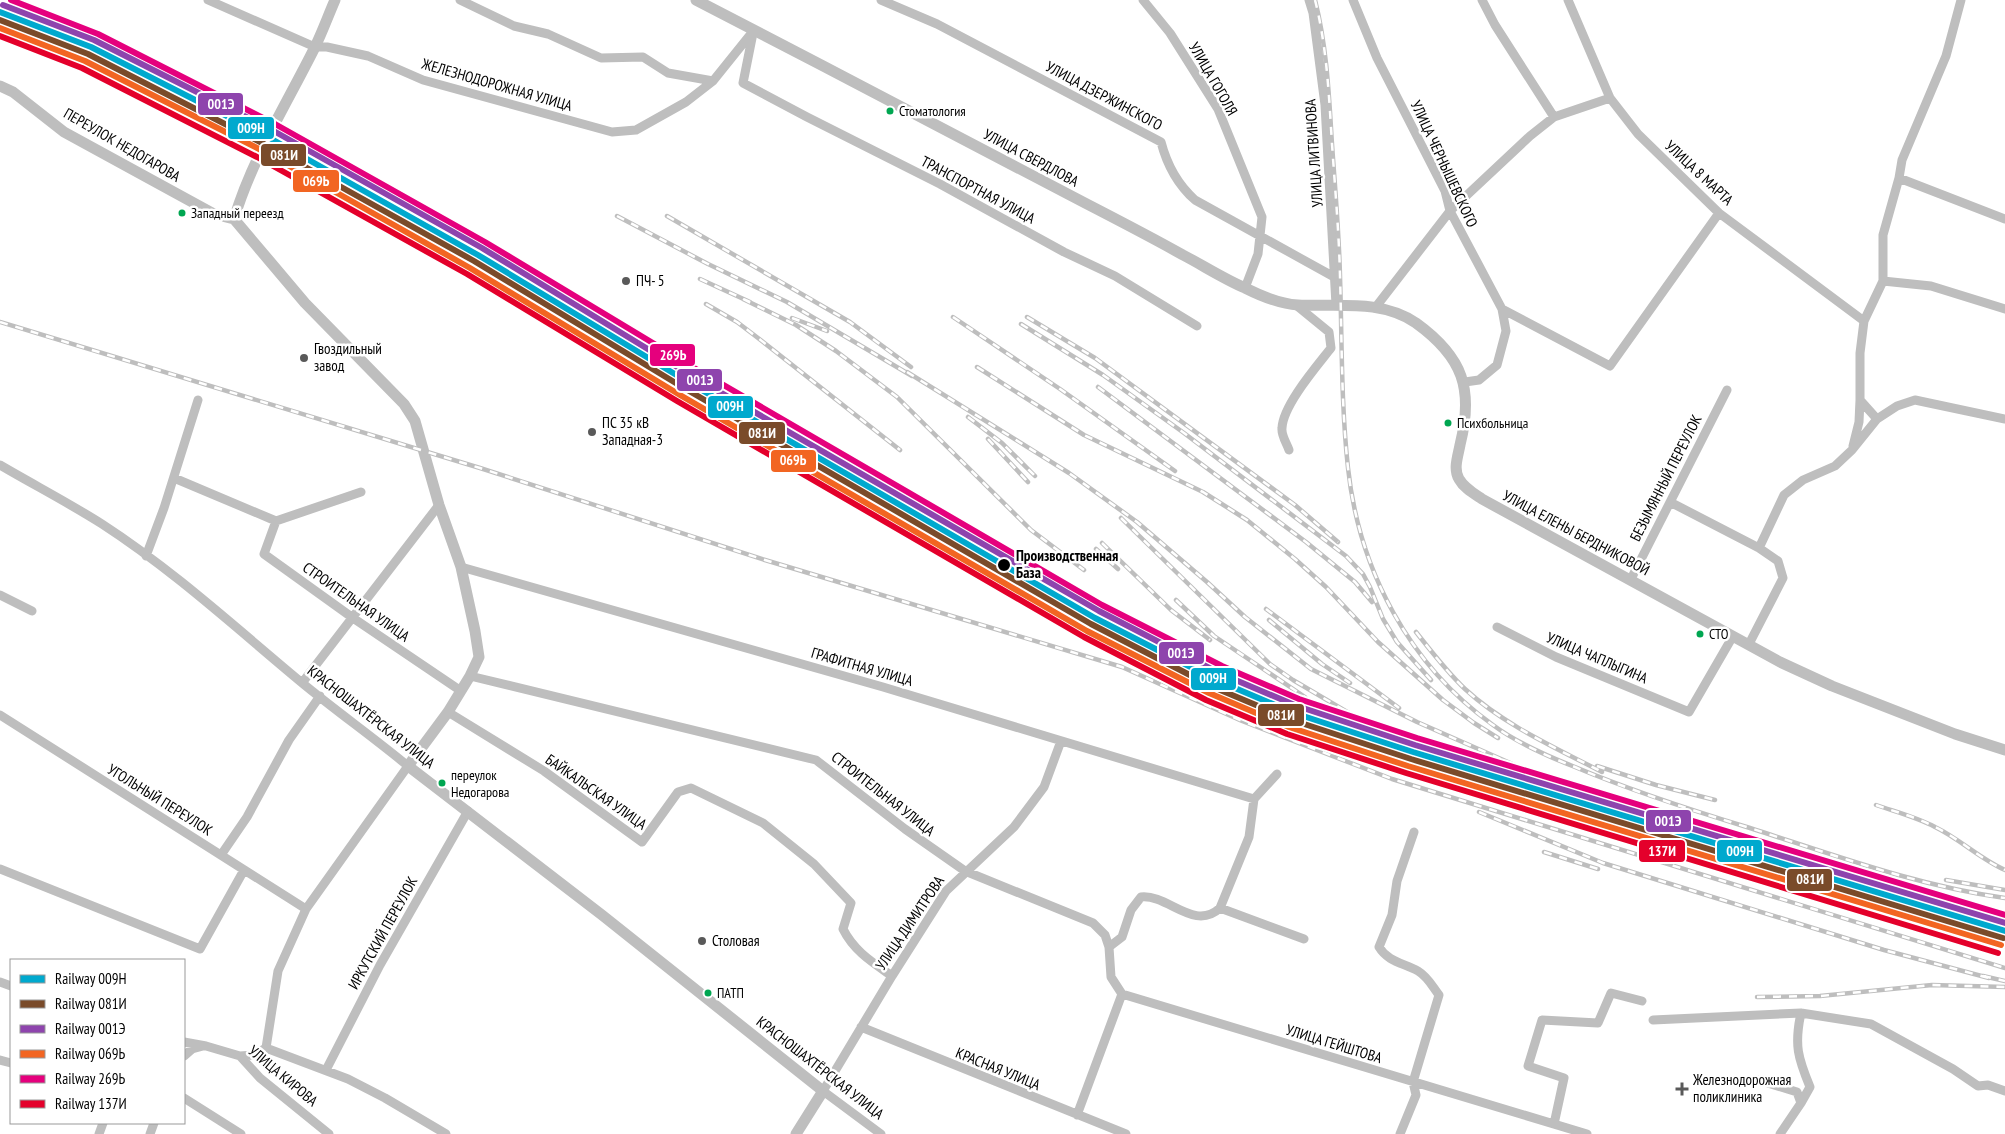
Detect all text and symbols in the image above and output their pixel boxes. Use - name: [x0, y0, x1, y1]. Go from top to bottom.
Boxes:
- street label: УЛИЦА ГОГОЛЯ: [1185, 39, 1242, 119]
- street label: ЖЕЛЕЗНОДОРОЖНАЯ УЛИЦА: [419, 54, 575, 115]
- street label: УЛИЦА ДЗЕРЖИНСКОГО: [1043, 57, 1166, 134]
- line badge: 001Э: [197, 92, 244, 116]
- text: 001Э: [208, 95, 235, 113]
- street label: УЛИЦА ЛИТВИНОВА: [1300, 97, 1327, 208]
- street label: УЛИЦА ЧЕРНЫШЕВСКОГО: [1407, 97, 1482, 230]
- place label: Стоматология: [899, 102, 966, 120]
- street label: ПЕРЕУЛОК НЕДОГАРОВА: [61, 103, 185, 186]
- marker: Стоматология: [885, 106, 895, 116]
- line badge: 009Н: [227, 116, 275, 140]
- text: 009Н: [237, 119, 265, 137]
- street label: УЛИЦА СВЕРДЛОВА: [980, 124, 1083, 191]
- street label: УЛИЦА 8 МАРТА: [1661, 136, 1738, 210]
- line badge: 081И: [260, 143, 307, 167]
- text: 081И: [270, 146, 298, 164]
- street label: ТРАНСПОРТНАЯ УЛИЦА: [918, 151, 1039, 228]
- line badge: 069Ь: [292, 169, 340, 193]
- text: 069Ь: [303, 172, 330, 190]
- place label: Западный переезд: [191, 204, 284, 222]
- marker: Западный переезд: [177, 208, 187, 218]
- place label: ПЧ- 5: [636, 271, 665, 290]
- marker: ПЧ- 5: [620, 275, 632, 287]
- place label: Гвоздильный завод: [314, 339, 382, 375]
- line badge: 269Ь: [649, 343, 696, 367]
- text: 269Ь: [660, 346, 687, 364]
- marker: Гвоздильный завод: [298, 352, 310, 364]
- line badge: 001Э: [676, 368, 723, 392]
- text: 001Э: [687, 371, 714, 389]
- line badge: 009Н: [707, 395, 754, 419]
- text: 009Н: [716, 397, 744, 415]
- street label: БЕЗЫМЯННЫЙ ПЕРЕУЛОК: [1625, 411, 1706, 544]
- place label: ПС 35 кВ Западная-3: [602, 413, 663, 449]
- place label: Психбольница: [1457, 414, 1528, 432]
- marker: Психбольница: [1443, 418, 1453, 428]
- line badge: 081И: [738, 421, 786, 445]
- text: 081И: [748, 424, 776, 442]
- marker: ПС 35 кВ Западная-3: [586, 426, 598, 438]
- line badge: 069Ь: [770, 449, 817, 473]
- text: 069Ь: [780, 451, 807, 469]
- street label: УЛИЦА ЕЛЕНЫ БЕРДНИКОВОЙ: [1500, 486, 1653, 579]
- place label: Производственная База: [1016, 546, 1118, 582]
- marker: Производственная База: [996, 557, 1012, 573]
- street label: СТРОИТЕЛЬНАЯ УЛИЦА: [299, 558, 414, 646]
- place label: СТО: [1709, 625, 1729, 643]
- street label: УЛИЦА ЧАПЛЫГИНА: [1544, 628, 1652, 688]
- marker: СТО: [1695, 629, 1705, 639]
- line badge: 001Э: [1158, 641, 1205, 665]
- street label: ГРАФИТНАЯ УЛИЦА: [809, 643, 916, 690]
- text: 001Э: [1168, 644, 1195, 662]
- street label: КРАСНОШАХТЁРСКАЯ УЛИЦА: [304, 661, 439, 773]
- line badge: 009Н: [1190, 667, 1237, 691]
- text: 009Н: [1199, 669, 1227, 687]
- line badge: 081И: [1257, 703, 1305, 727]
- text: 081И: [1267, 706, 1295, 724]
- street label: СТРОИТЕЛЬНАЯ УЛИЦА: [828, 747, 940, 840]
- street label: БАЙКАЛЬСКАЯ УЛИЦА: [542, 750, 651, 834]
- street label: УГОЛЬНЫЙ ПЕРЕУЛОК: [104, 760, 217, 840]
- place label: переулок Недогарова: [451, 766, 509, 801]
- marker: переулок Недогарова: [437, 778, 447, 788]
- line badge: 001Э: [1645, 809, 1692, 833]
- text: 001Э: [1655, 812, 1682, 830]
- line badge: 137И: [1638, 839, 1686, 863]
- line badge: 009Н: [1716, 839, 1763, 863]
- text: 137И: [1648, 842, 1676, 860]
- text: 009Н: [1726, 842, 1754, 860]
- line badge: 081И: [1786, 868, 1833, 892]
- text: 081И: [1796, 870, 1824, 888]
- street label: УЛИЦА ДИМИТРОВА: [871, 871, 949, 974]
- street label: ИРКУТСКИЙ ПЕРЕУЛОК: [344, 873, 422, 992]
- place label: Столовая: [712, 931, 760, 950]
- marker: Столовая: [696, 935, 708, 947]
- legend: [10, 959, 185, 1124]
- text: Railway 009Н: [55, 969, 126, 988]
- place label: ПАТП: [717, 984, 744, 1002]
- marker: ПАТП: [703, 988, 713, 998]
- text: Railway 081И: [55, 994, 127, 1013]
- street label: КРАСНОШАХТЁРСКАЯ УЛИЦА: [753, 1012, 888, 1124]
- text: Railway 001Э: [55, 1019, 125, 1038]
- street label: УЛИЦА ГЕЙШТОВА: [1284, 1020, 1385, 1067]
- street label: УЛИЦА КИРОВА: [245, 1041, 323, 1111]
- street label: КРАСНАЯ УЛИЦА: [953, 1043, 1044, 1094]
- text: Railway 069Ь: [55, 1044, 125, 1063]
- text: Railway 269Ь: [55, 1069, 125, 1088]
- place label: Железнодорожная поликлиника: [1692, 1070, 1791, 1106]
- marker: Железнодорожная поликлиника: [1675, 1082, 1689, 1096]
- text: Railway 137И: [55, 1094, 127, 1113]

